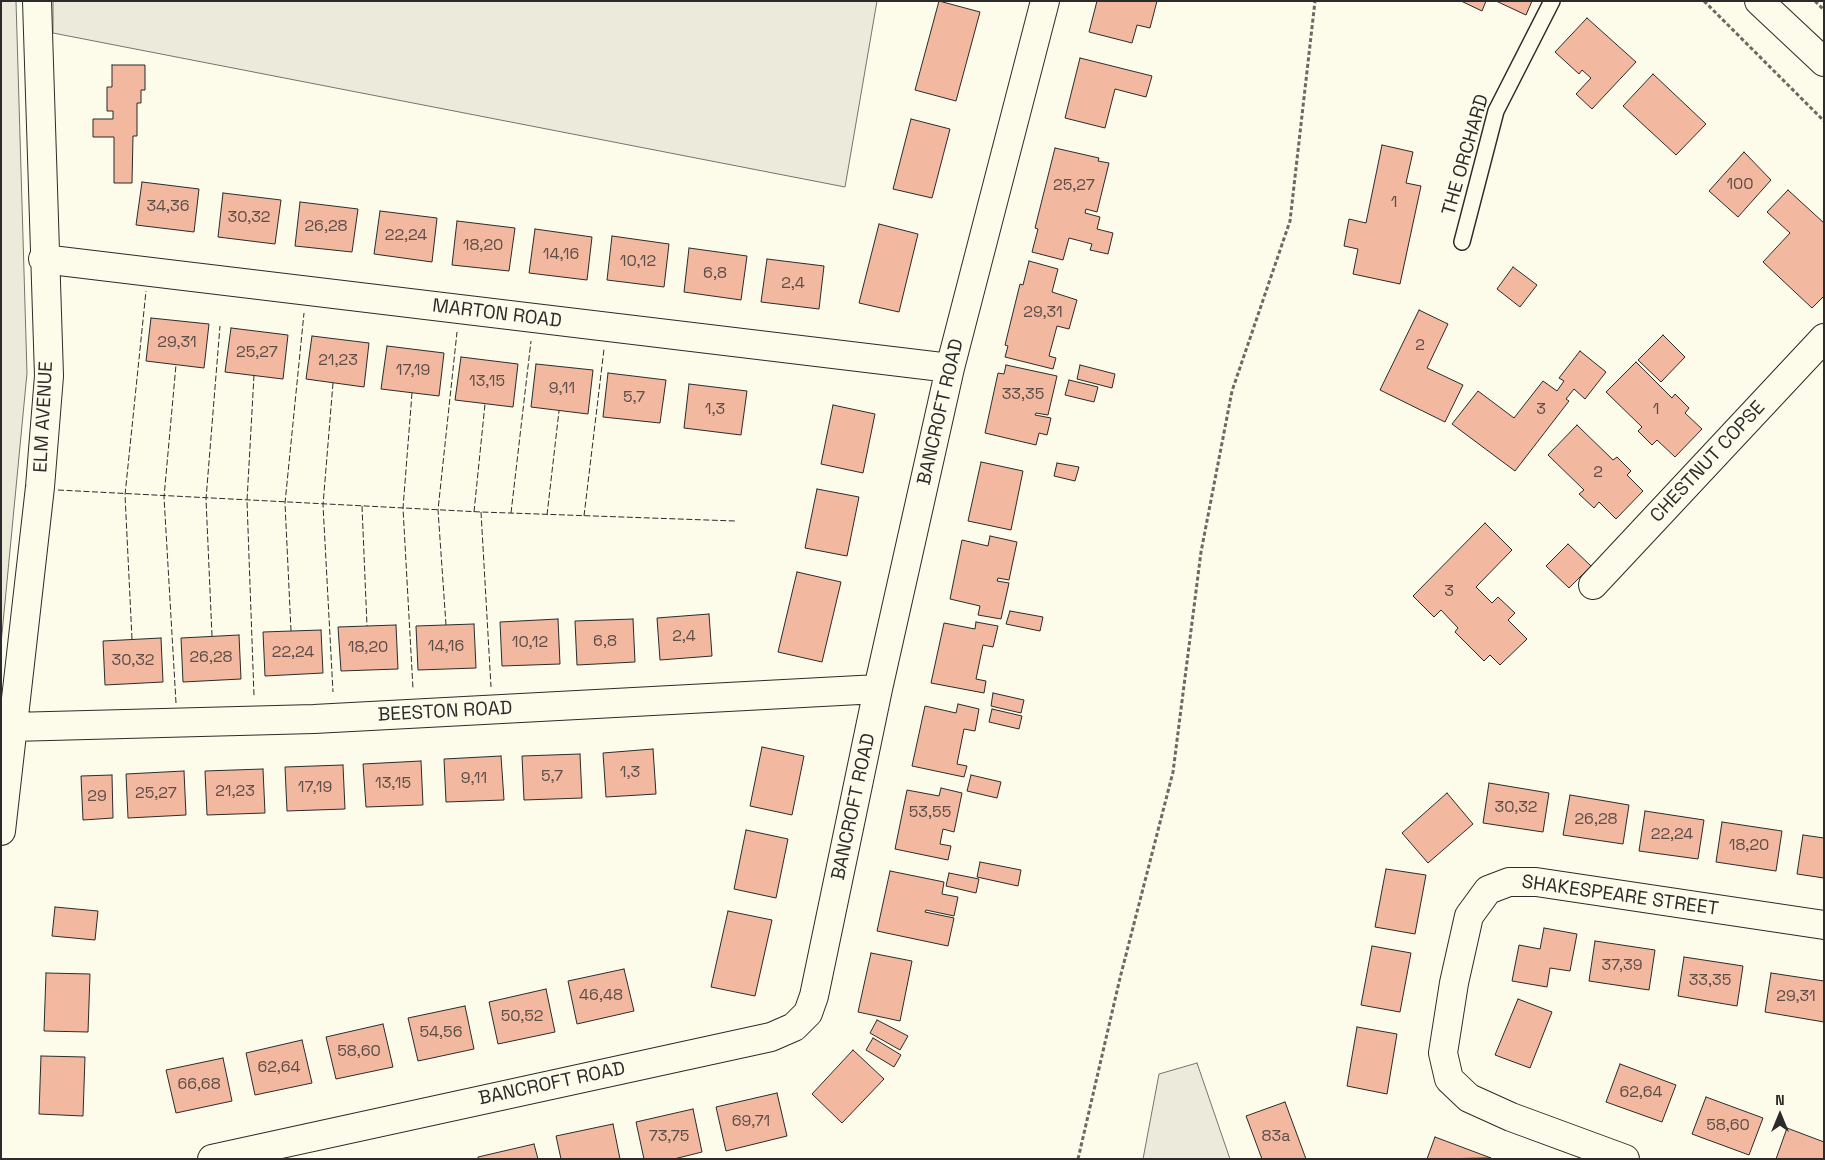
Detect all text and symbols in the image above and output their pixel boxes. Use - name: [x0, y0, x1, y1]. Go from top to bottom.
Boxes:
- street label: THE ORCHARD: [1438, 92, 1494, 218]
- house number: 100: [1726, 175, 1754, 195]
- house number: 25,27: [1053, 176, 1095, 196]
- house number: 1: [1391, 193, 1397, 213]
- house number: 34,36: [146, 197, 190, 217]
- house number: 30,32: [228, 208, 270, 228]
- house number: 26,28: [304, 217, 348, 237]
- house number: 22,24: [385, 226, 427, 246]
- house number: 18,20: [463, 236, 503, 256]
- house number: 14,16: [543, 245, 579, 265]
- house number: 10,12: [620, 252, 656, 272]
- house number: 6,8: [703, 264, 727, 284]
- house number: 2,4: [781, 274, 805, 294]
- street label: MARTON ROAD: [431, 295, 563, 333]
- house number: 29,31: [1023, 303, 1063, 323]
- house number: 29,31: [157, 333, 197, 353]
- house number: 2: [1415, 336, 1425, 356]
- street label: BANCROFT ROAD: [913, 337, 969, 487]
- house number: 25,27: [236, 343, 278, 363]
- house number: 21,23: [318, 351, 358, 371]
- street label: ELM AVENUE: [30, 361, 58, 473]
- house number: 17,19: [396, 361, 430, 381]
- house number: 13,15: [469, 372, 505, 392]
- house number: 9,11: [549, 379, 575, 399]
- house number: 33,35: [1002, 385, 1044, 405]
- house number: 5,7: [623, 388, 645, 408]
- street label: CHESTNUT COPSE: [1646, 397, 1770, 527]
- house number: 1,3: [705, 400, 725, 420]
- house number: 3: [1536, 400, 1546, 420]
- house number: 1: [1653, 400, 1659, 420]
- house number: 2: [1593, 463, 1603, 483]
- house number: 3: [1444, 582, 1454, 602]
- house number: 2,4: [672, 627, 696, 647]
- house number: 6,8: [593, 632, 617, 652]
- house number: 10,12: [512, 633, 548, 653]
- house number: 14,16: [428, 637, 464, 657]
- house number: 18,20: [348, 638, 388, 658]
- house number: 22,24: [272, 643, 314, 663]
- house number: 26,28: [189, 648, 233, 668]
- house number: 30,32: [112, 651, 154, 671]
- street label: BEESTON ROAD: [377, 697, 513, 727]
- street label: BANCROFT ROAD: [827, 732, 881, 882]
- house number: 1,3: [620, 763, 640, 783]
- house number: 5,7: [541, 767, 563, 787]
- house number: 9,11: [461, 769, 487, 789]
- house number: 13,15: [375, 774, 411, 794]
- house number: 17,19: [298, 778, 332, 798]
- house number: 21,23: [215, 782, 255, 802]
- house number: 25,27: [135, 784, 177, 804]
- house number: 29: [87, 787, 107, 807]
- house number: 30,32: [1495, 798, 1537, 818]
- house number: 53,55: [909, 803, 951, 823]
- house number: 26,28: [1574, 810, 1618, 830]
- house number: 22,24: [1651, 825, 1693, 845]
- house number: 18,20: [1729, 836, 1769, 856]
- street label: SHAKESPEARE STREET: [1520, 871, 1720, 921]
- house number: 37,39: [1601, 956, 1643, 976]
- house number: 33,35: [1689, 971, 1731, 991]
- house number: 46,48: [579, 986, 623, 1006]
- house number: 29,31: [1776, 987, 1816, 1007]
- house number: 50,52: [501, 1007, 543, 1027]
- house number: 54,56: [420, 1023, 462, 1043]
- house number: 58,60: [337, 1042, 381, 1062]
- street label: BANCROFT ROAD: [477, 1057, 627, 1111]
- house number: 62,64: [257, 1058, 301, 1078]
- house number: 66,68: [177, 1075, 221, 1095]
- house number: 62,64: [1619, 1083, 1663, 1103]
- north arrow: [1755, 1090, 1805, 1140]
- text: N: [1775, 1091, 1785, 1109]
- house number: 69,71: [732, 1112, 770, 1132]
- house number: 58,60: [1706, 1116, 1750, 1136]
- house number: 73,75: [649, 1127, 689, 1147]
- house number: 83a: [1262, 1127, 1290, 1147]

